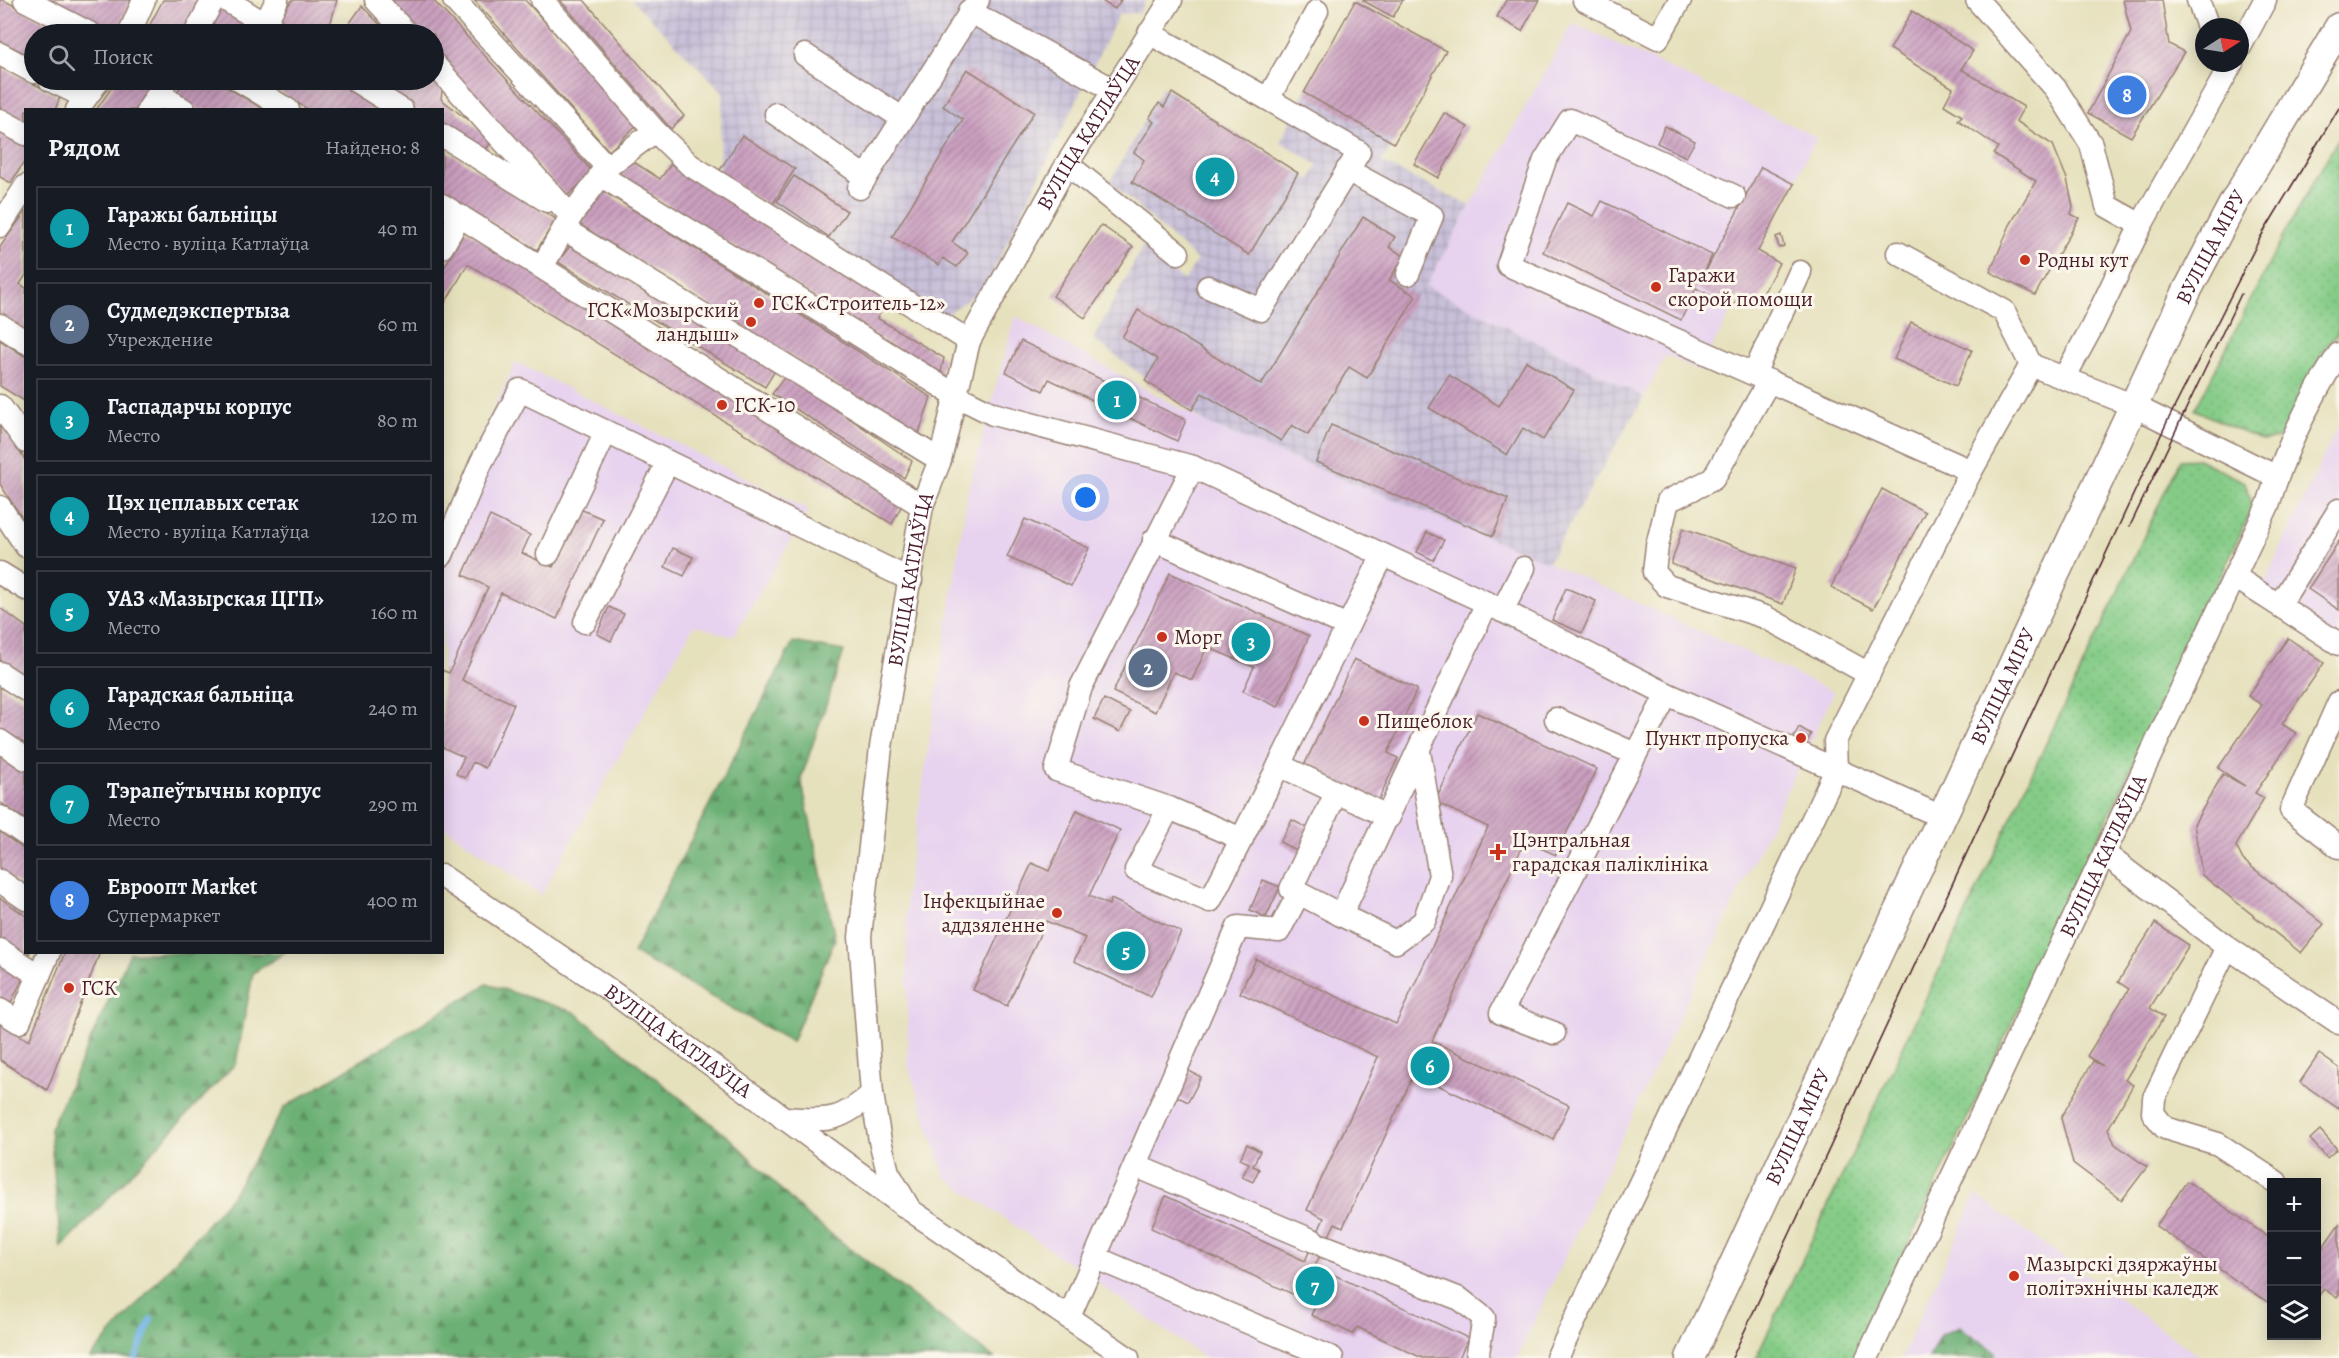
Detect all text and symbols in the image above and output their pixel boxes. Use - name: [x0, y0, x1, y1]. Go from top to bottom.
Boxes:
- north arrow: [2195, 18, 2249, 72]
- search box: [24, 24, 444, 90]
- icon: search: [45, 41, 78, 74]
- text: Поиск: [93, 42, 153, 72]
- street label: ВУЛІЦА КАТЛАЎЦА: [1030, 49, 1147, 215]
- pin: 8: [2108, 72, 2146, 118]
- text: Рядом: [48, 130, 120, 165]
- text: Найдено: 8: [325, 134, 420, 161]
- pin: 4: [1196, 154, 1234, 200]
- street label: ВУЛІЦА МІРУ: [2169, 184, 2252, 309]
- text: Гаражы бальніцы: [107, 200, 278, 230]
- text: 1: [66, 215, 73, 242]
- text: 40 m: [378, 215, 418, 242]
- text: Место · вуліца Катлаўца: [107, 230, 309, 257]
- place label: Родны кут: [2037, 246, 2129, 274]
- marker: Родны кут: [2018, 253, 2032, 267]
- place label: Гаражи скорой помощи: [1668, 261, 1813, 313]
- marker: Гаражи скорой помощи: [1649, 280, 1663, 294]
- place label: ГСК«Строитель-12»: [771, 289, 945, 317]
- text: Судмедэкспертыза: [107, 296, 290, 326]
- place label: ГСК«Мозырский ландыш»: [587, 296, 739, 348]
- marker: ГСК«Строитель-12»: [752, 296, 766, 310]
- text: 2: [65, 311, 74, 338]
- text: 60 m: [378, 311, 418, 338]
- marker: ГСК«Мозырский ландыш»: [744, 315, 758, 329]
- text: Учреждение: [107, 326, 213, 353]
- pin: 1: [1098, 378, 1136, 422]
- place label: ГСК-10: [734, 391, 795, 419]
- text: Гаспадарчы корпус: [107, 392, 292, 422]
- marker: ГСК-10: [715, 398, 729, 412]
- text: 3: [65, 407, 74, 434]
- text: 80 m: [377, 407, 418, 434]
- text: Место: [107, 422, 160, 449]
- your location: [1071, 483, 1100, 512]
- street label: ВУЛІЦА КАТЛАЎЦА: [881, 487, 940, 669]
- text: Цэх цеплавых сетак: [107, 488, 299, 518]
- text: 4: [65, 503, 74, 530]
- text: 120 m: [370, 503, 418, 530]
- text: Место · вуліца Катлаўца: [107, 518, 309, 545]
- text: УАЗ «Мазырская ЦГП»: [107, 584, 324, 614]
- text: 5: [65, 599, 74, 626]
- text: 160 m: [371, 599, 418, 626]
- text: Место: [107, 614, 160, 641]
- pin: 3: [1232, 620, 1270, 664]
- place label: Морг: [1174, 623, 1222, 651]
- street label: ВУЛІЦА МІРУ: [1964, 623, 2042, 749]
- marker: Морг: [1155, 630, 1169, 644]
- pin: 2: [1128, 646, 1168, 690]
- text: Гарадская бальніца: [107, 680, 294, 710]
- text: 6: [65, 695, 74, 722]
- text: 240 m: [368, 695, 418, 722]
- place label: Пищеблок: [1376, 707, 1473, 735]
- text: Место: [107, 710, 160, 737]
- marker: Пищеблок: [1357, 714, 1371, 728]
- place label: Пункт пропуска: [1645, 724, 1789, 752]
- marker: Пункт пропуска: [1794, 731, 1808, 745]
- street label: ВУЛІЦА КАТЛАЎЦА: [2053, 769, 2154, 942]
- text: Тэрапеўтычны корпус: [107, 776, 321, 806]
- text: 7: [65, 791, 74, 818]
- text: 290 m: [368, 791, 418, 818]
- text: Место: [107, 806, 160, 833]
- place label: Цэнтральная гарадская паліклініка: [1512, 826, 1709, 878]
- marker: Цэнтральная гарадская паліклініка: [1489, 843, 1507, 861]
- text: Евроопт Market: [107, 872, 257, 902]
- text: 8: [65, 887, 74, 914]
- text: 400 m: [367, 887, 418, 914]
- place label: Інфекцыйнае аддзяленне: [923, 887, 1045, 939]
- text: Супермаркет: [107, 902, 221, 929]
- marker: Інфекцыйнае аддзяленне: [1050, 906, 1064, 920]
- pin: 5: [1106, 928, 1146, 974]
- place label: ГСК: [81, 974, 118, 1002]
- street label: ВУЛІЦА КАТЛАЎЦА: [599, 977, 758, 1105]
- marker: ГСК: [62, 981, 76, 995]
- pin: 6: [1410, 1044, 1450, 1088]
- street label: ВУЛІЦА МІРУ: [1758, 1064, 1837, 1190]
- map controls: [2267, 1178, 2321, 1340]
- button: +: [2267, 1178, 2321, 1232]
- button: −: [2267, 1232, 2321, 1286]
- place label: Мазырскі дзяржаўны політэхнічны каледж: [2026, 1250, 2219, 1302]
- pin: 7: [1296, 1264, 1334, 1308]
- marker: Мазырскі дзяржаўны політэхнічны каледж: [2007, 1269, 2021, 1283]
- button: layers: [2267, 1286, 2321, 1340]

